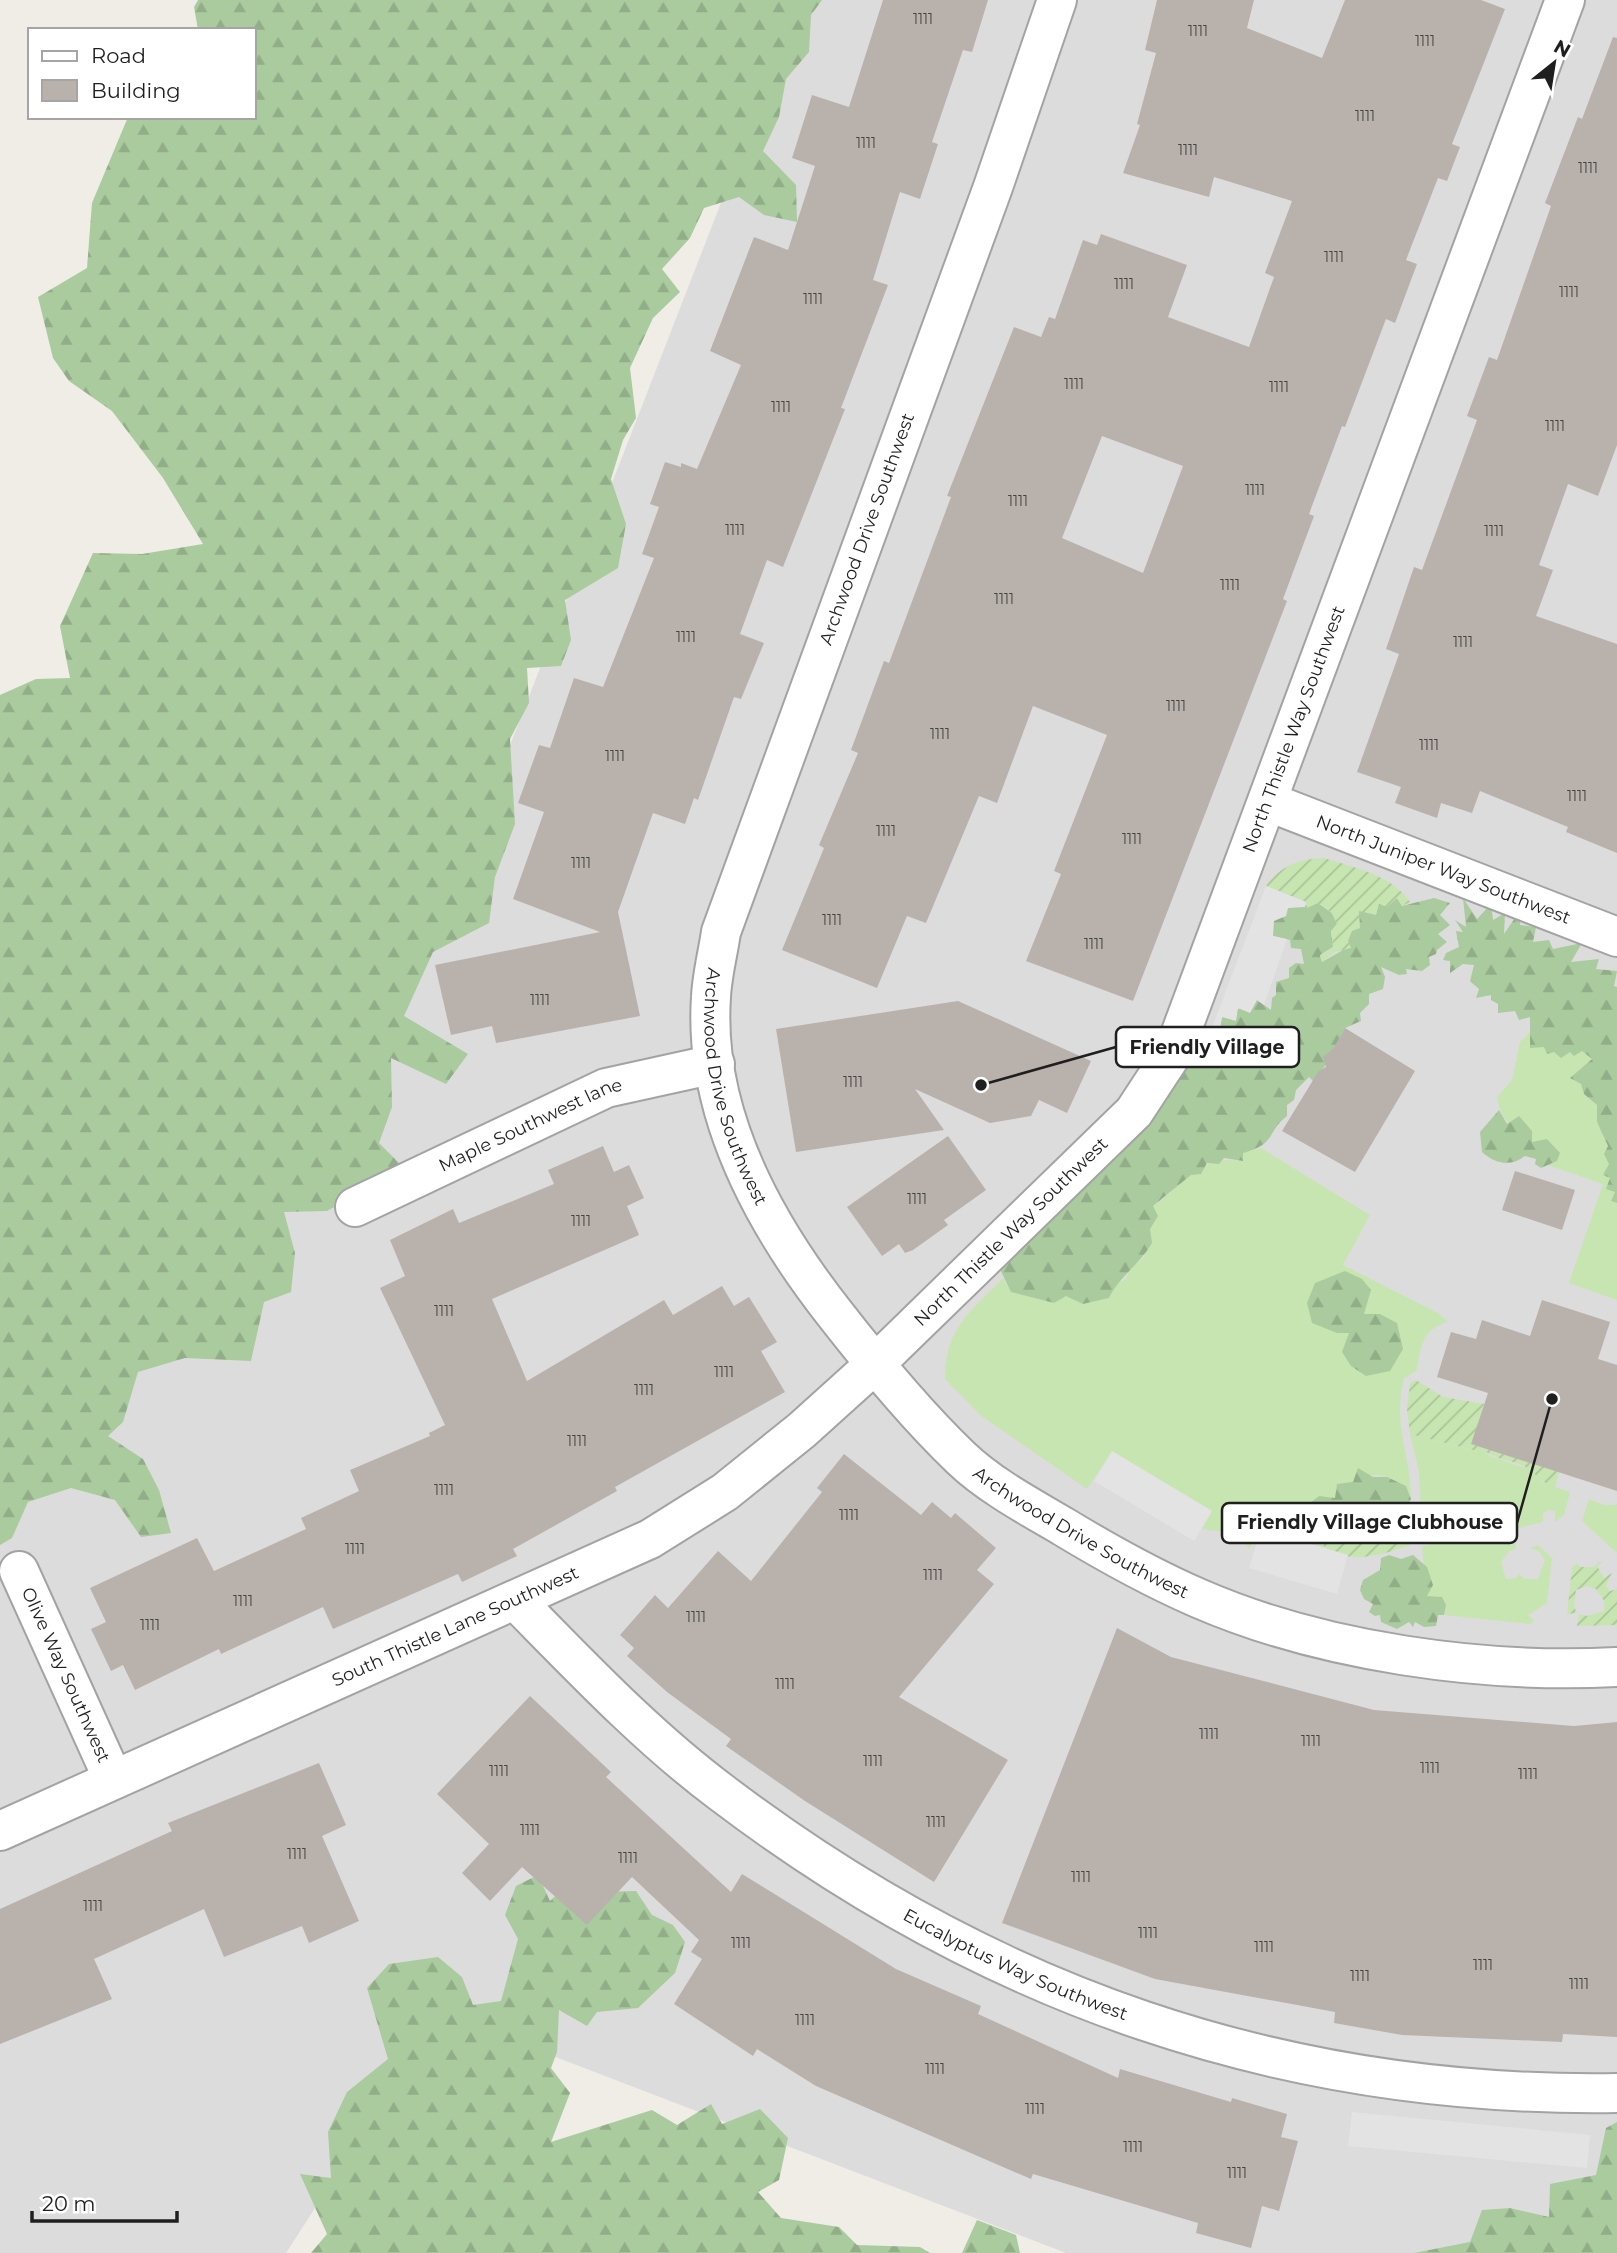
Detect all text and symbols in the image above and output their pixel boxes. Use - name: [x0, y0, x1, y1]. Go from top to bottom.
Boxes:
- house number: 1111: [913, 10, 933, 28]
- house number: 1111: [1188, 22, 1208, 40]
- legend: [28, 28, 256, 119]
- north arrow: [1519, 28, 1589, 98]
- house number: 1111: [1415, 32, 1435, 50]
- text: N: [1550, 35, 1575, 63]
- text: Road: [91, 43, 146, 68]
- text: Building: [91, 78, 181, 103]
- house number: 1111: [1355, 107, 1375, 125]
- house number: 1111: [856, 134, 876, 152]
- house number: 1111: [1178, 141, 1198, 159]
- house number: 1111: [1578, 159, 1598, 177]
- house number: 1111: [1324, 248, 1344, 266]
- house number: 1111: [1114, 275, 1134, 293]
- house number: 1111: [1559, 283, 1579, 301]
- house number: 1111: [803, 290, 823, 308]
- house number: 1111: [1064, 375, 1084, 393]
- house number: 1111: [1269, 378, 1289, 396]
- house number: 1111: [771, 398, 791, 416]
- street label: Archwood Drive Southwest: [815, 410, 919, 648]
- house number: 1111: [1545, 417, 1565, 435]
- house number: 1111: [1245, 481, 1265, 499]
- house number: 1111: [1008, 492, 1028, 510]
- house number: 1111: [725, 521, 745, 539]
- house number: 1111: [1484, 522, 1504, 540]
- house number: 1111: [1220, 576, 1240, 594]
- house number: 1111: [994, 590, 1014, 608]
- street label: North Thistle Way Southwest: [1238, 603, 1350, 856]
- house number: 1111: [676, 628, 696, 646]
- house number: 1111: [1453, 633, 1473, 651]
- house number: 1111: [1166, 697, 1186, 715]
- house number: 1111: [930, 725, 950, 743]
- house number: 1111: [1419, 736, 1439, 754]
- house number: 1111: [605, 747, 625, 765]
- house number: 1111: [1567, 787, 1587, 805]
- street label: North Juniper Way Southwest: [1313, 810, 1574, 929]
- house number: 1111: [876, 822, 896, 840]
- house number: 1111: [1122, 830, 1142, 848]
- house number: 1111: [571, 854, 591, 872]
- house number: 1111: [822, 911, 842, 929]
- house number: 1111: [1084, 935, 1104, 953]
- street label: Archwood Drive Southwest: [699, 966, 772, 1209]
- house number: 1111: [530, 991, 550, 1009]
- callout: Friendly Village: [1116, 1027, 1299, 1067]
- text: Friendly Village: [1130, 1036, 1284, 1059]
- house number: 1111: [843, 1073, 863, 1091]
- street label: Maple Southwest lane: [435, 1074, 624, 1177]
- street label: North Thistle Way Southwest: [909, 1133, 1112, 1331]
- house number: 1111: [907, 1190, 927, 1208]
- house number: 1111: [571, 1212, 591, 1230]
- house number: 1111: [434, 1302, 454, 1320]
- house number: 1111: [714, 1363, 734, 1381]
- house number: 1111: [634, 1381, 654, 1399]
- house number: 1111: [567, 1432, 587, 1450]
- street label: Archwood Drive Southwest: [969, 1462, 1192, 1603]
- house number: 1111: [434, 1481, 454, 1499]
- callout: Friendly Village Clubhouse: [1222, 1503, 1517, 1543]
- house number: 1111: [839, 1506, 859, 1524]
- text: Friendly Village Clubhouse: [1237, 1511, 1503, 1534]
- house number: 1111: [345, 1540, 365, 1558]
- street label: South Thistle Lane Southwest: [328, 1562, 582, 1691]
- house number: 1111: [923, 1566, 943, 1584]
- street label: Olive Way Southwest: [17, 1584, 115, 1766]
- house number: 1111: [233, 1592, 253, 1610]
- house number: 1111: [686, 1608, 706, 1626]
- house number: 1111: [140, 1616, 160, 1634]
- house number: 1111: [775, 1675, 795, 1693]
- house number: 1111: [1199, 1725, 1219, 1743]
- house number: 1111: [1301, 1732, 1321, 1750]
- house number: 1111: [863, 1752, 883, 1770]
- house number: 1111: [1420, 1759, 1440, 1777]
- house number: 1111: [489, 1762, 509, 1780]
- house number: 1111: [1518, 1765, 1538, 1783]
- house number: 1111: [926, 1813, 946, 1831]
- house number: 1111: [520, 1821, 540, 1839]
- house number: 1111: [287, 1845, 307, 1863]
- house number: 1111: [618, 1849, 638, 1867]
- house number: 1111: [1071, 1868, 1091, 1886]
- house number: 1111: [83, 1897, 103, 1915]
- street label: Eucalyptus Way Southwest: [899, 1904, 1130, 2025]
- house number: 1111: [1138, 1924, 1158, 1942]
- house number: 1111: [731, 1934, 751, 1952]
- house number: 1111: [1254, 1938, 1274, 1956]
- house number: 1111: [1473, 1956, 1493, 1974]
- house number: 1111: [1350, 1967, 1370, 1985]
- house number: 1111: [1569, 1975, 1589, 1993]
- house number: 1111: [795, 2011, 815, 2029]
- house number: 1111: [925, 2060, 945, 2078]
- house number: 1111: [1025, 2100, 1045, 2118]
- house number: 1111: [1123, 2138, 1143, 2156]
- house number: 1111: [1227, 2164, 1247, 2182]
- scale bar: [32, 2180, 177, 2224]
- text: 20 m: [42, 2191, 96, 2216]

